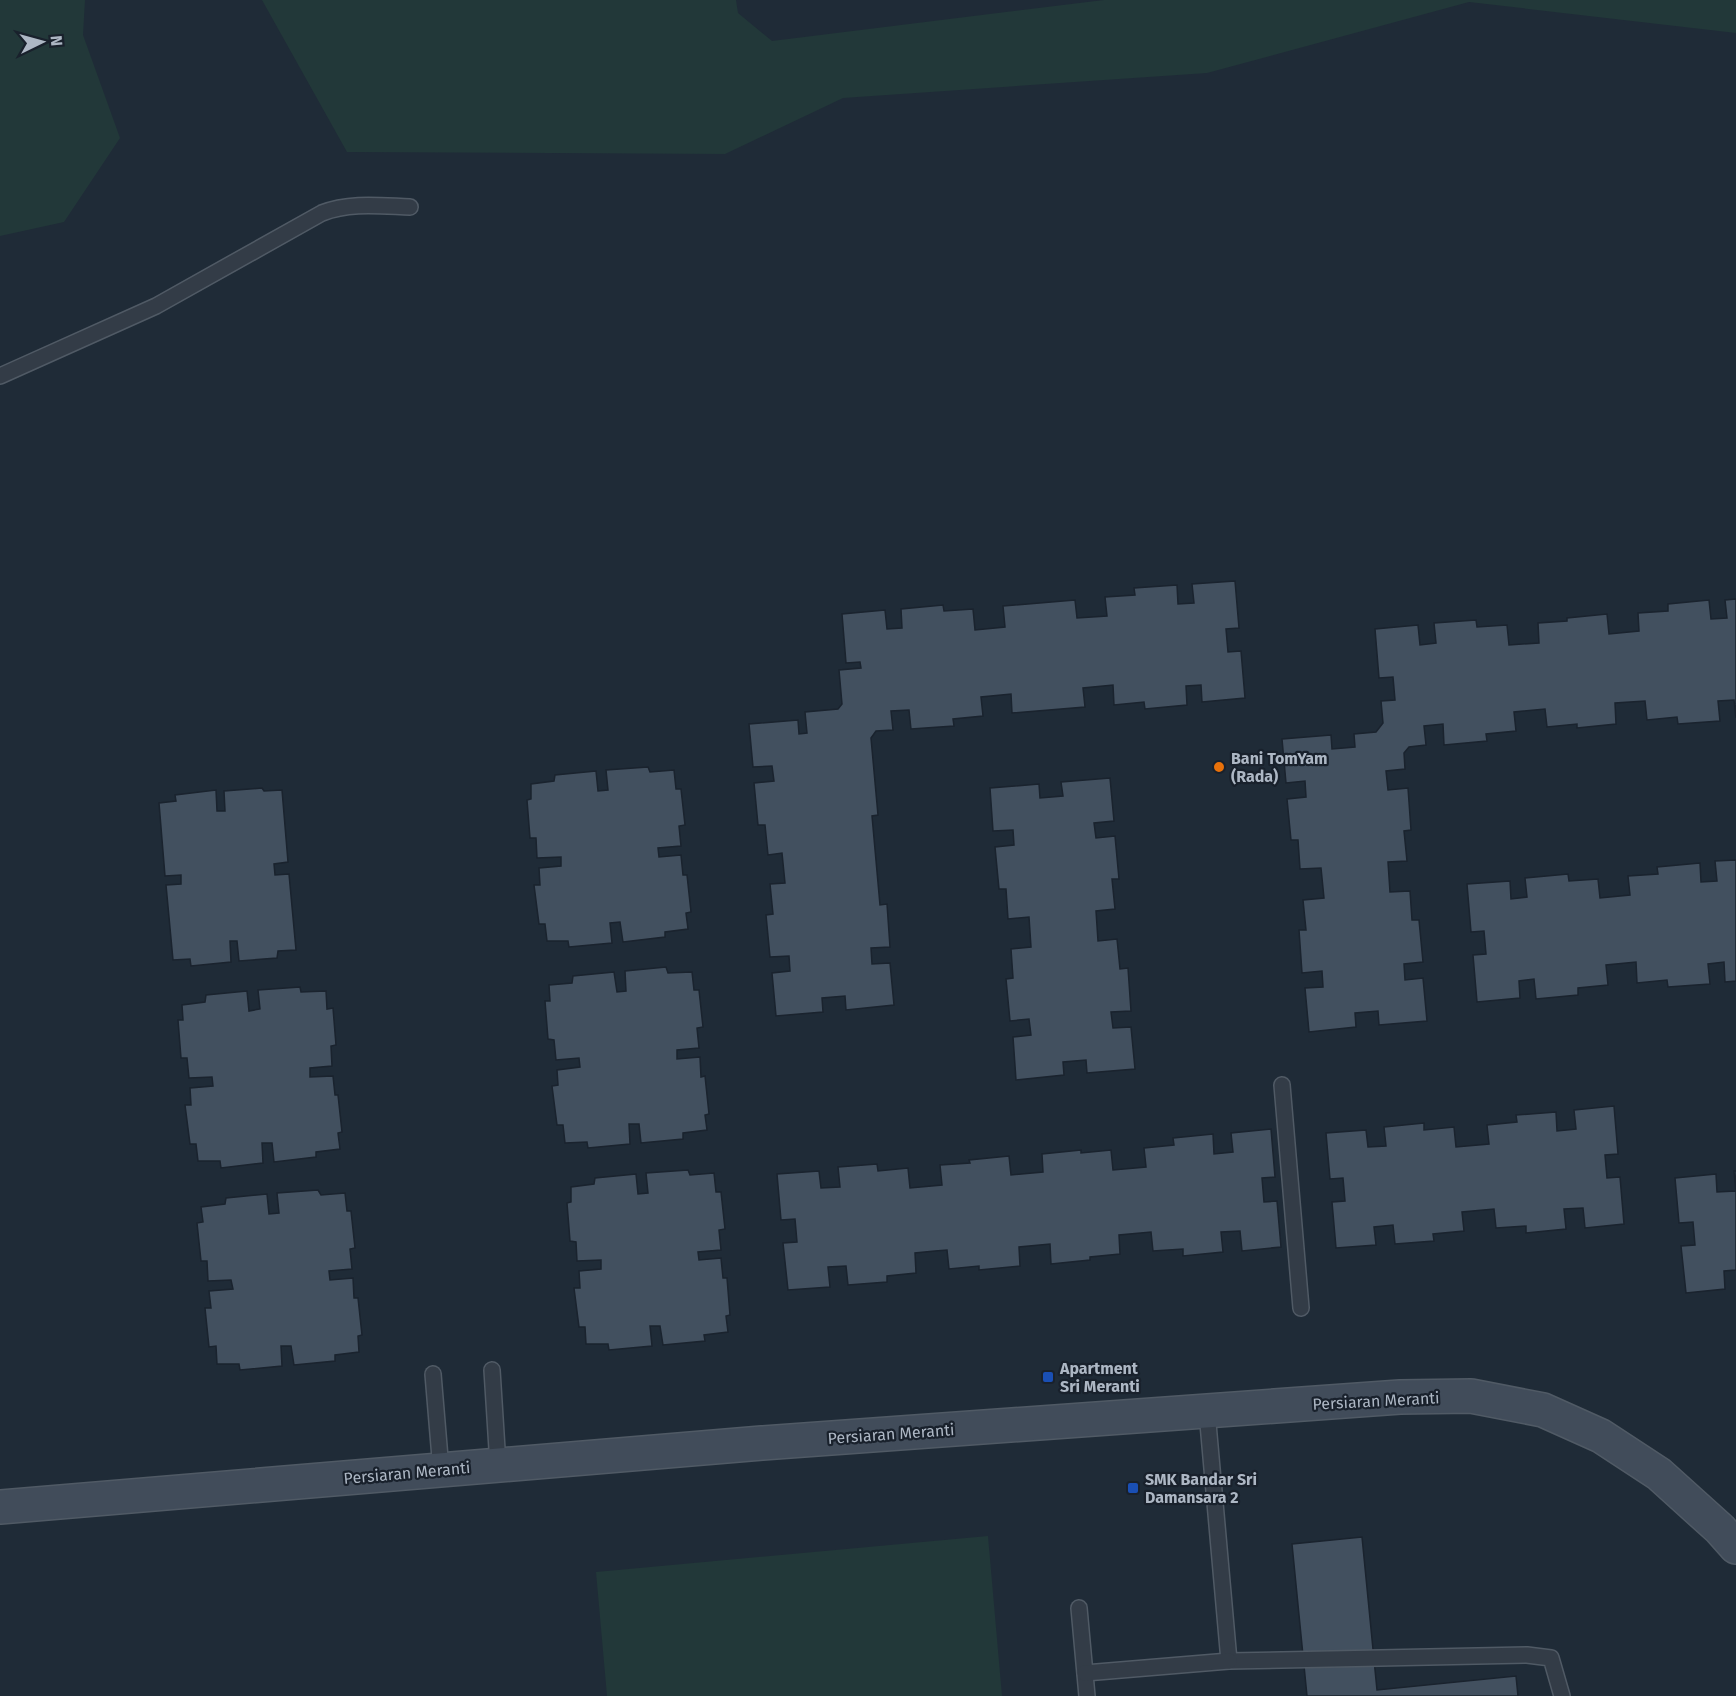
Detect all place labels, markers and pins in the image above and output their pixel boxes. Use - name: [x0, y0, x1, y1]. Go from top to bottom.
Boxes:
- place label: Bani TomYam (Rada): [1231, 749, 1328, 786]
- marker: Bani TomYam (Rada): [1212, 760, 1226, 774]
- place label: Apartment Sri Meranti: [1059, 1359, 1140, 1396]
- marker: Apartment Sri Meranti: [1041, 1370, 1055, 1384]
- place label: SMK Bandar Sri Damansara 2: [1145, 1470, 1257, 1507]
- marker: SMK Bandar Sri Damansara 2: [1126, 1481, 1140, 1495]

